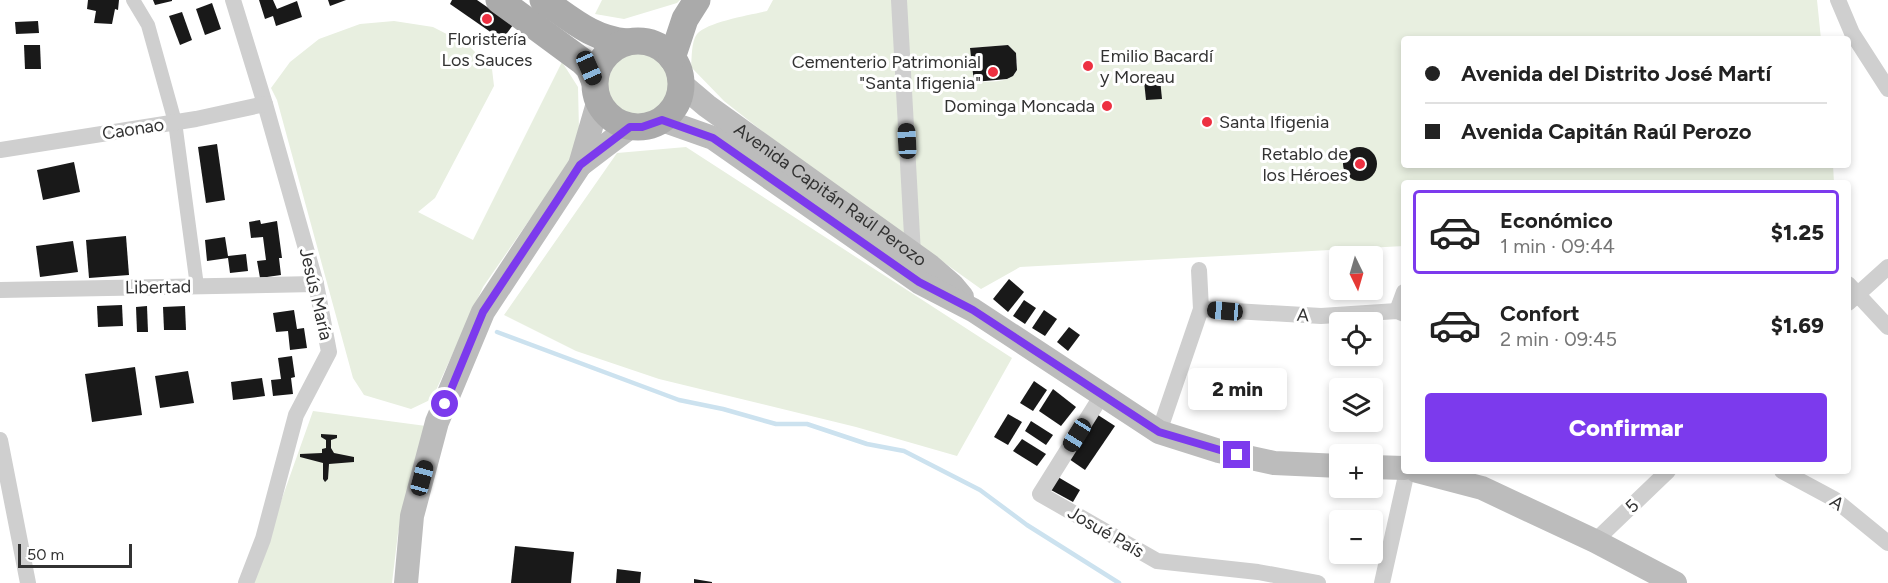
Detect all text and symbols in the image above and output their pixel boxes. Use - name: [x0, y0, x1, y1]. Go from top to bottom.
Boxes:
- marker: Floristería Los Sauces: [480, 12, 494, 26]
- place label: Floristería Los Sauces: [442, 28, 532, 71]
- place label: Emilio Bacardí y Moreau: [1100, 45, 1214, 88]
- car: [573, 48, 605, 88]
- place label: Cementerio Patrimonial "Santa Ifigenia": [792, 51, 981, 94]
- marker: Emilio Bacardí y Moreau: [1081, 59, 1095, 73]
- text: Avenida del Distrito José Martí: [1461, 60, 1771, 87]
- marker: Cementerio Patrimonial "Santa Ifigenia": [986, 65, 1000, 79]
- place label: Dominga Moncada: [944, 95, 1095, 117]
- marker: Dominga Moncada: [1100, 99, 1114, 113]
- place label: Santa Ifigenia: [1219, 111, 1329, 133]
- street label: Caonao: [101, 113, 165, 145]
- marker: Santa Ifigenia: [1200, 115, 1214, 129]
- street label: Avenida Capitán Raúl Perozo: [730, 118, 931, 271]
- text: Avenida Capitán Raúl Perozo: [1461, 118, 1752, 145]
- car: [897, 123, 917, 159]
- place label: Retablo de los Héroes: [1261, 143, 1348, 186]
- marker: Retablo de los Héroes: [1353, 157, 1367, 171]
- icon: car: [1428, 205, 1482, 259]
- text: Económico: [1500, 207, 1613, 234]
- text: $1.25: [1771, 219, 1824, 246]
- text: 1 min · 09:44: [1500, 234, 1615, 258]
- street label: Jesús María: [295, 246, 337, 342]
- north arrow: [1329, 246, 1383, 300]
- map controls: [1329, 246, 1383, 564]
- street label: Libertad: [125, 275, 191, 299]
- icon: car: [1428, 298, 1482, 352]
- car: [1206, 300, 1244, 322]
- text: Confort: [1500, 300, 1580, 327]
- street label: A: [1296, 304, 1310, 326]
- button: locate: [1329, 312, 1383, 366]
- text: $1.69: [1771, 312, 1824, 339]
- text: 2 min · 09:45: [1500, 327, 1617, 351]
- callout: 2 min: [1188, 368, 1286, 410]
- text: 2 min: [1212, 377, 1263, 401]
- button: layers: [1329, 378, 1383, 432]
- route start: [431, 390, 458, 417]
- button: Confirmar: [1425, 393, 1827, 462]
- car: [1060, 415, 1094, 455]
- route end: [1223, 441, 1250, 468]
- button: +: [1329, 444, 1383, 498]
- car: [409, 458, 435, 498]
- street label: A: [1826, 491, 1848, 515]
- street label: 5: [1621, 494, 1643, 518]
- street label: Josué País: [1064, 501, 1148, 563]
- button: −: [1329, 510, 1383, 564]
- scale bar: [18, 541, 132, 568]
- text: 50 m: [27, 545, 64, 564]

